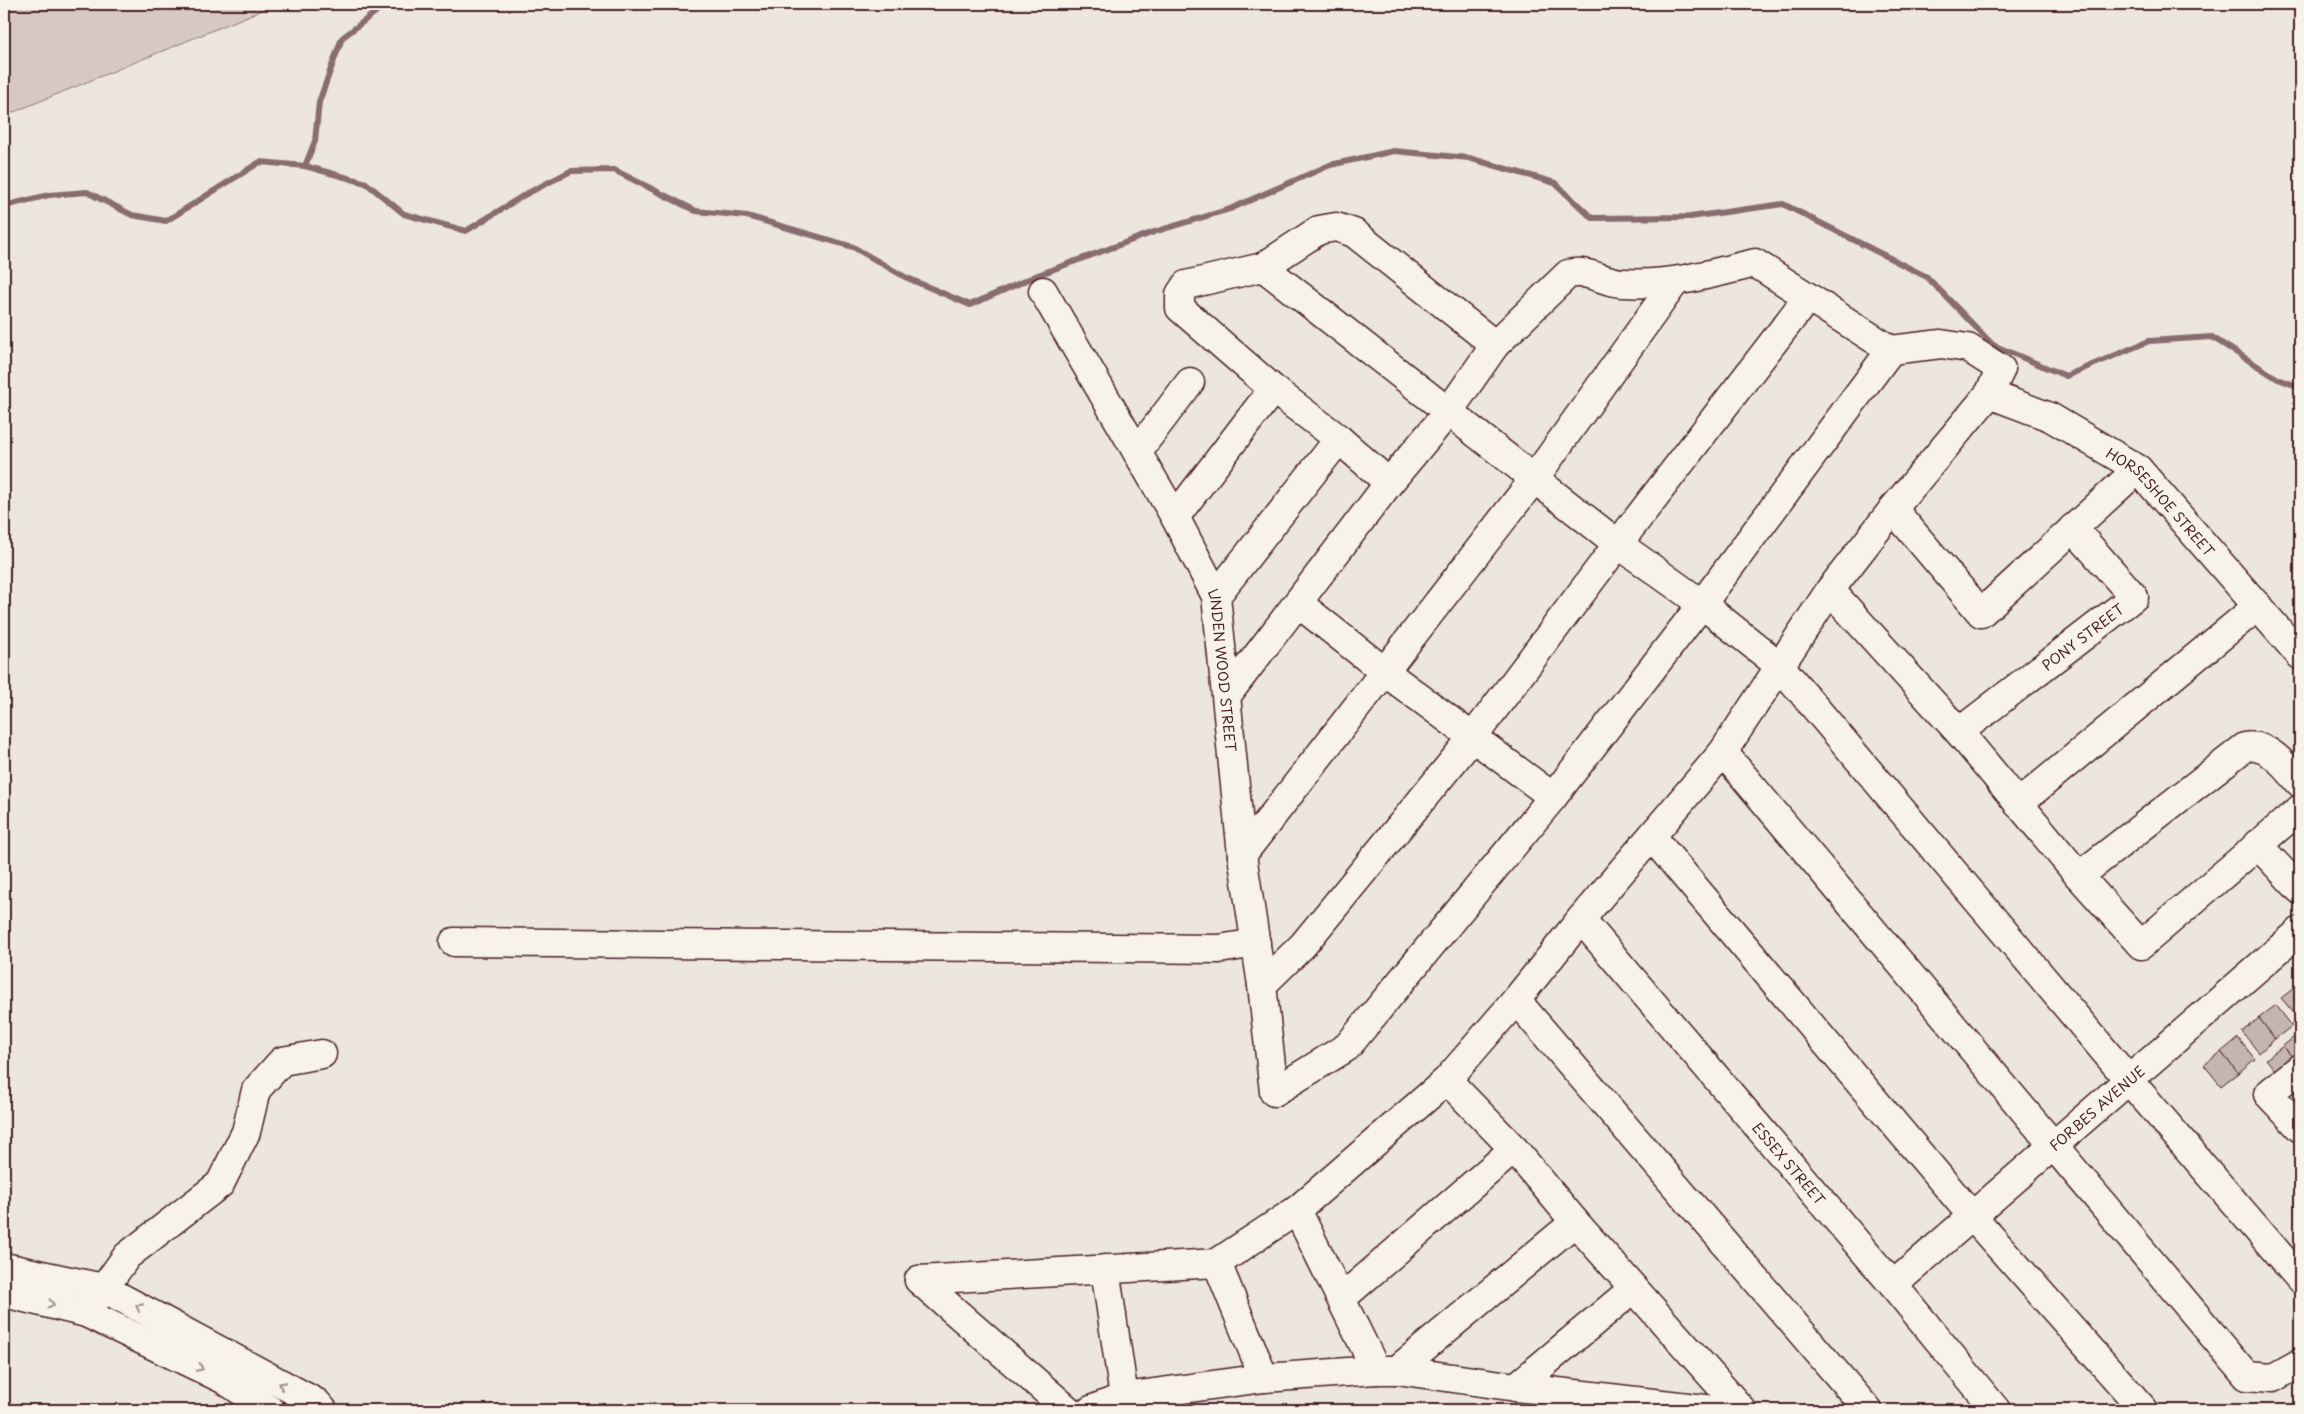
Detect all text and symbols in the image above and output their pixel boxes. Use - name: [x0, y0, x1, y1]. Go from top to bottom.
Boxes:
- street label: HORSESHOE STREET: [2102, 442, 2220, 561]
- street label: LINDEN WOOD STREET: [1203, 584, 1242, 753]
- street label: PONY STREET: [2037, 598, 2128, 675]
- street label: FORBES AVENUE: [2044, 1060, 2149, 1155]
- street label: ESSEX STREET: [1748, 1117, 1831, 1210]
- one-way arrow: [47, 1298, 56, 1309]
- one-way arrow: [136, 1304, 145, 1314]
- one-way arrow: [195, 1362, 204, 1372]
- one-way arrow: [279, 1381, 288, 1391]

